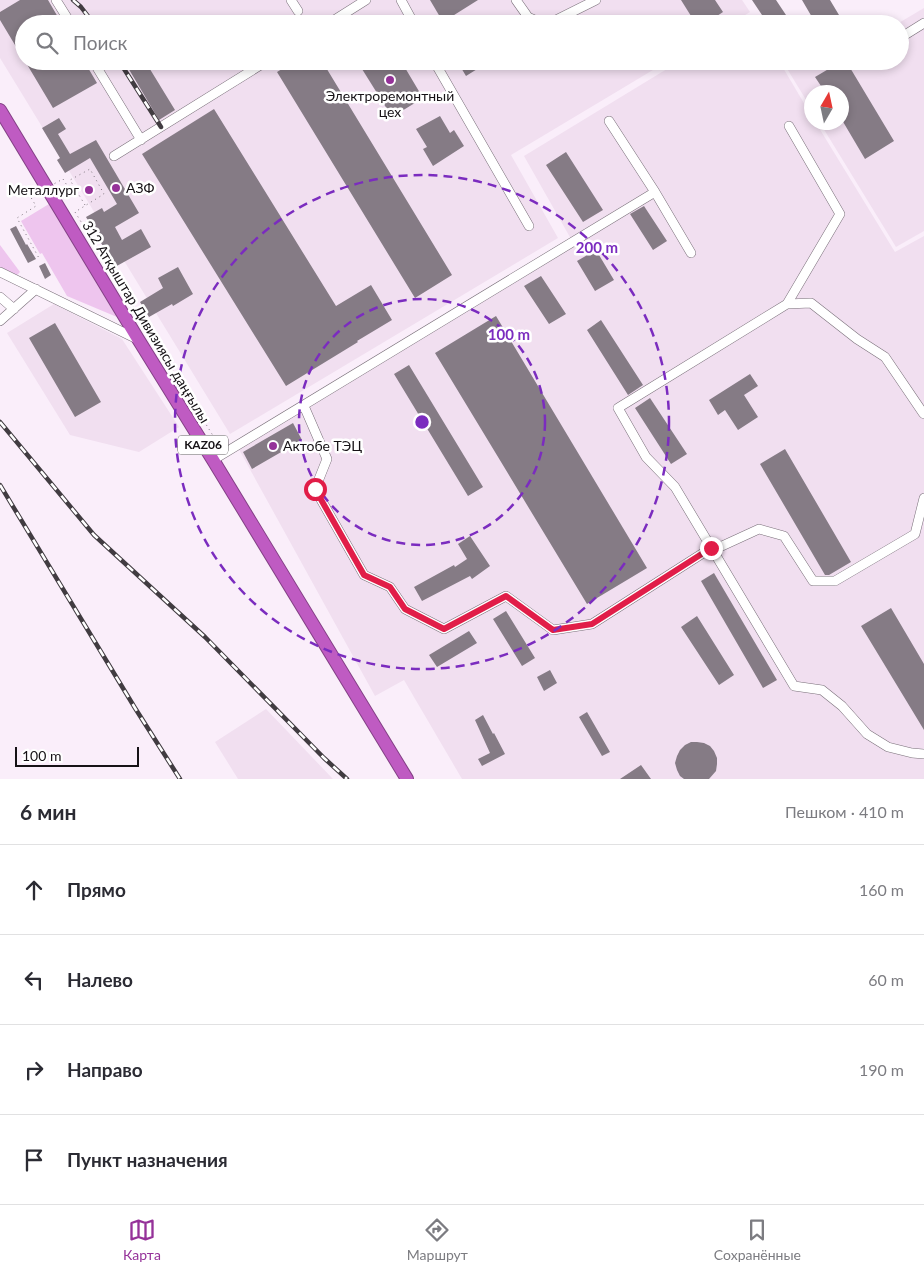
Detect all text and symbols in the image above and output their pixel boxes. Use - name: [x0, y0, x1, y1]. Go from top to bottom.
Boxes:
- search box: [15, 15, 909, 70]
- icon: search: [33, 29, 61, 57]
- text: Поиск: [73, 31, 127, 54]
- marker: Электроремонтный цех: [384, 74, 396, 86]
- north arrow: [804, 85, 849, 130]
- place label: Электроремонтный цех: [326, 87, 454, 120]
- place label: АЗФ: [126, 179, 155, 196]
- place label: Металлург: [8, 181, 79, 198]
- marker: АЗФ: [110, 182, 122, 194]
- marker: Металлург: [83, 184, 95, 196]
- street label: 312 Атқыштар Дивизиясы даңғылы: [79, 217, 214, 426]
- text: 200 m: [576, 238, 618, 256]
- text: 100 m: [488, 325, 530, 343]
- centre of rings: [413, 413, 431, 431]
- road number: KАZ06: [178, 436, 228, 454]
- place label: Актобе ТЭЦ: [283, 437, 362, 454]
- marker: Актобе ТЭЦ: [267, 440, 279, 452]
- route start: [304, 478, 327, 501]
- route end: [700, 537, 723, 560]
- scale bar: [15, 744, 139, 767]
- text: 100 m: [22, 747, 61, 764]
- text: 6 мин: [20, 799, 77, 824]
- text: Пешком · 410 m: [785, 802, 904, 821]
- icon: ahead: [20, 876, 48, 904]
- text: Прямо: [67, 878, 126, 901]
- text: 160 m: [859, 880, 904, 899]
- icon: left: [20, 966, 48, 994]
- text: Налево: [67, 968, 133, 991]
- text: 60 m: [868, 970, 904, 989]
- icon: right: [20, 1056, 48, 1084]
- text: Направо: [67, 1058, 143, 1081]
- text: 190 m: [859, 1060, 904, 1079]
- icon: arrive: [20, 1146, 48, 1174]
- text: Пункт назначения: [67, 1148, 228, 1171]
- tab: Карта: [123, 1216, 161, 1263]
- tab: Маршрут: [407, 1216, 468, 1263]
- tab: Сохранённые: [714, 1216, 801, 1263]

